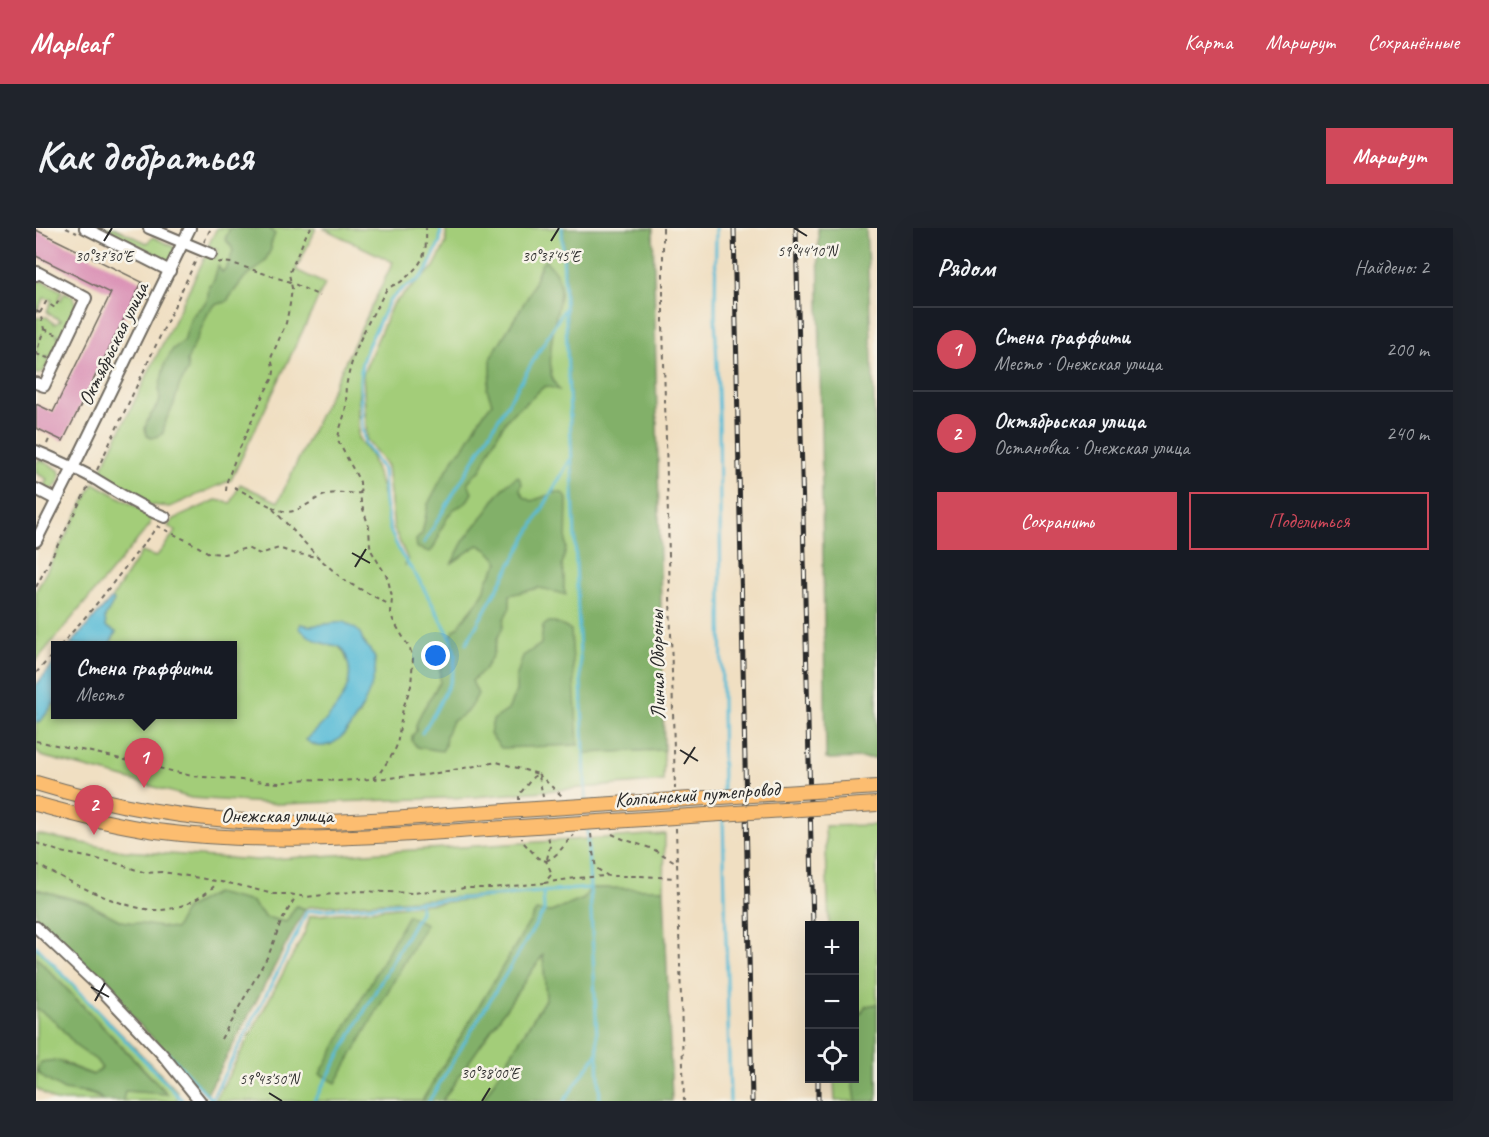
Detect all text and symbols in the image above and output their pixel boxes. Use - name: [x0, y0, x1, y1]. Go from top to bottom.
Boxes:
- text: Mapleaf: [30, 25, 108, 60]
- text: Карта: [1184, 29, 1233, 55]
- text: Маршрут: [1266, 29, 1335, 55]
- text: Сохранённые: [1368, 29, 1459, 55]
- button: Маршрут: [1326, 128, 1453, 184]
- text: Как добраться: [36, 130, 253, 183]
- text: 59°44'10"N: [777, 242, 840, 261]
- text: 30°37'30"E: [75, 247, 135, 266]
- text: 30°37'45"E: [522, 247, 582, 266]
- text: Рядом: [937, 251, 995, 284]
- text: Найдено: 2: [1354, 255, 1429, 280]
- street label: Октябрьская улица: [72, 276, 155, 410]
- text: Стена граффити: [994, 323, 1130, 351]
- text: 1: [952, 337, 961, 362]
- text: 200 m: [1386, 337, 1429, 362]
- text: Место · Онежская улица: [994, 351, 1162, 376]
- text: Октябрьская улица: [994, 407, 1145, 435]
- text: 2: [952, 421, 961, 446]
- text: 240 m: [1386, 421, 1429, 446]
- text: Остановка · Онежская улица: [994, 435, 1189, 460]
- button: Сохранить: [937, 492, 1177, 550]
- button: Поделиться: [1189, 492, 1429, 550]
- street label: Линия Обороны: [643, 608, 671, 720]
- popup: [51, 641, 237, 719]
- your location: [421, 641, 450, 670]
- text: Стена граффити: [76, 654, 212, 682]
- text: Место: [76, 682, 123, 707]
- pin: 1: [124, 738, 164, 788]
- street label: Колпинский путепровод: [614, 775, 782, 813]
- pin: 2: [74, 786, 114, 835]
- street label: Онежская улица: [221, 802, 336, 828]
- map controls: [805, 921, 859, 1083]
- button: +: [805, 921, 859, 975]
- button: −: [805, 975, 859, 1029]
- button: locate: [805, 1029, 859, 1083]
- text: 30°38'00"E: [461, 1064, 521, 1083]
- text: 59°43'50"N: [239, 1070, 302, 1089]

